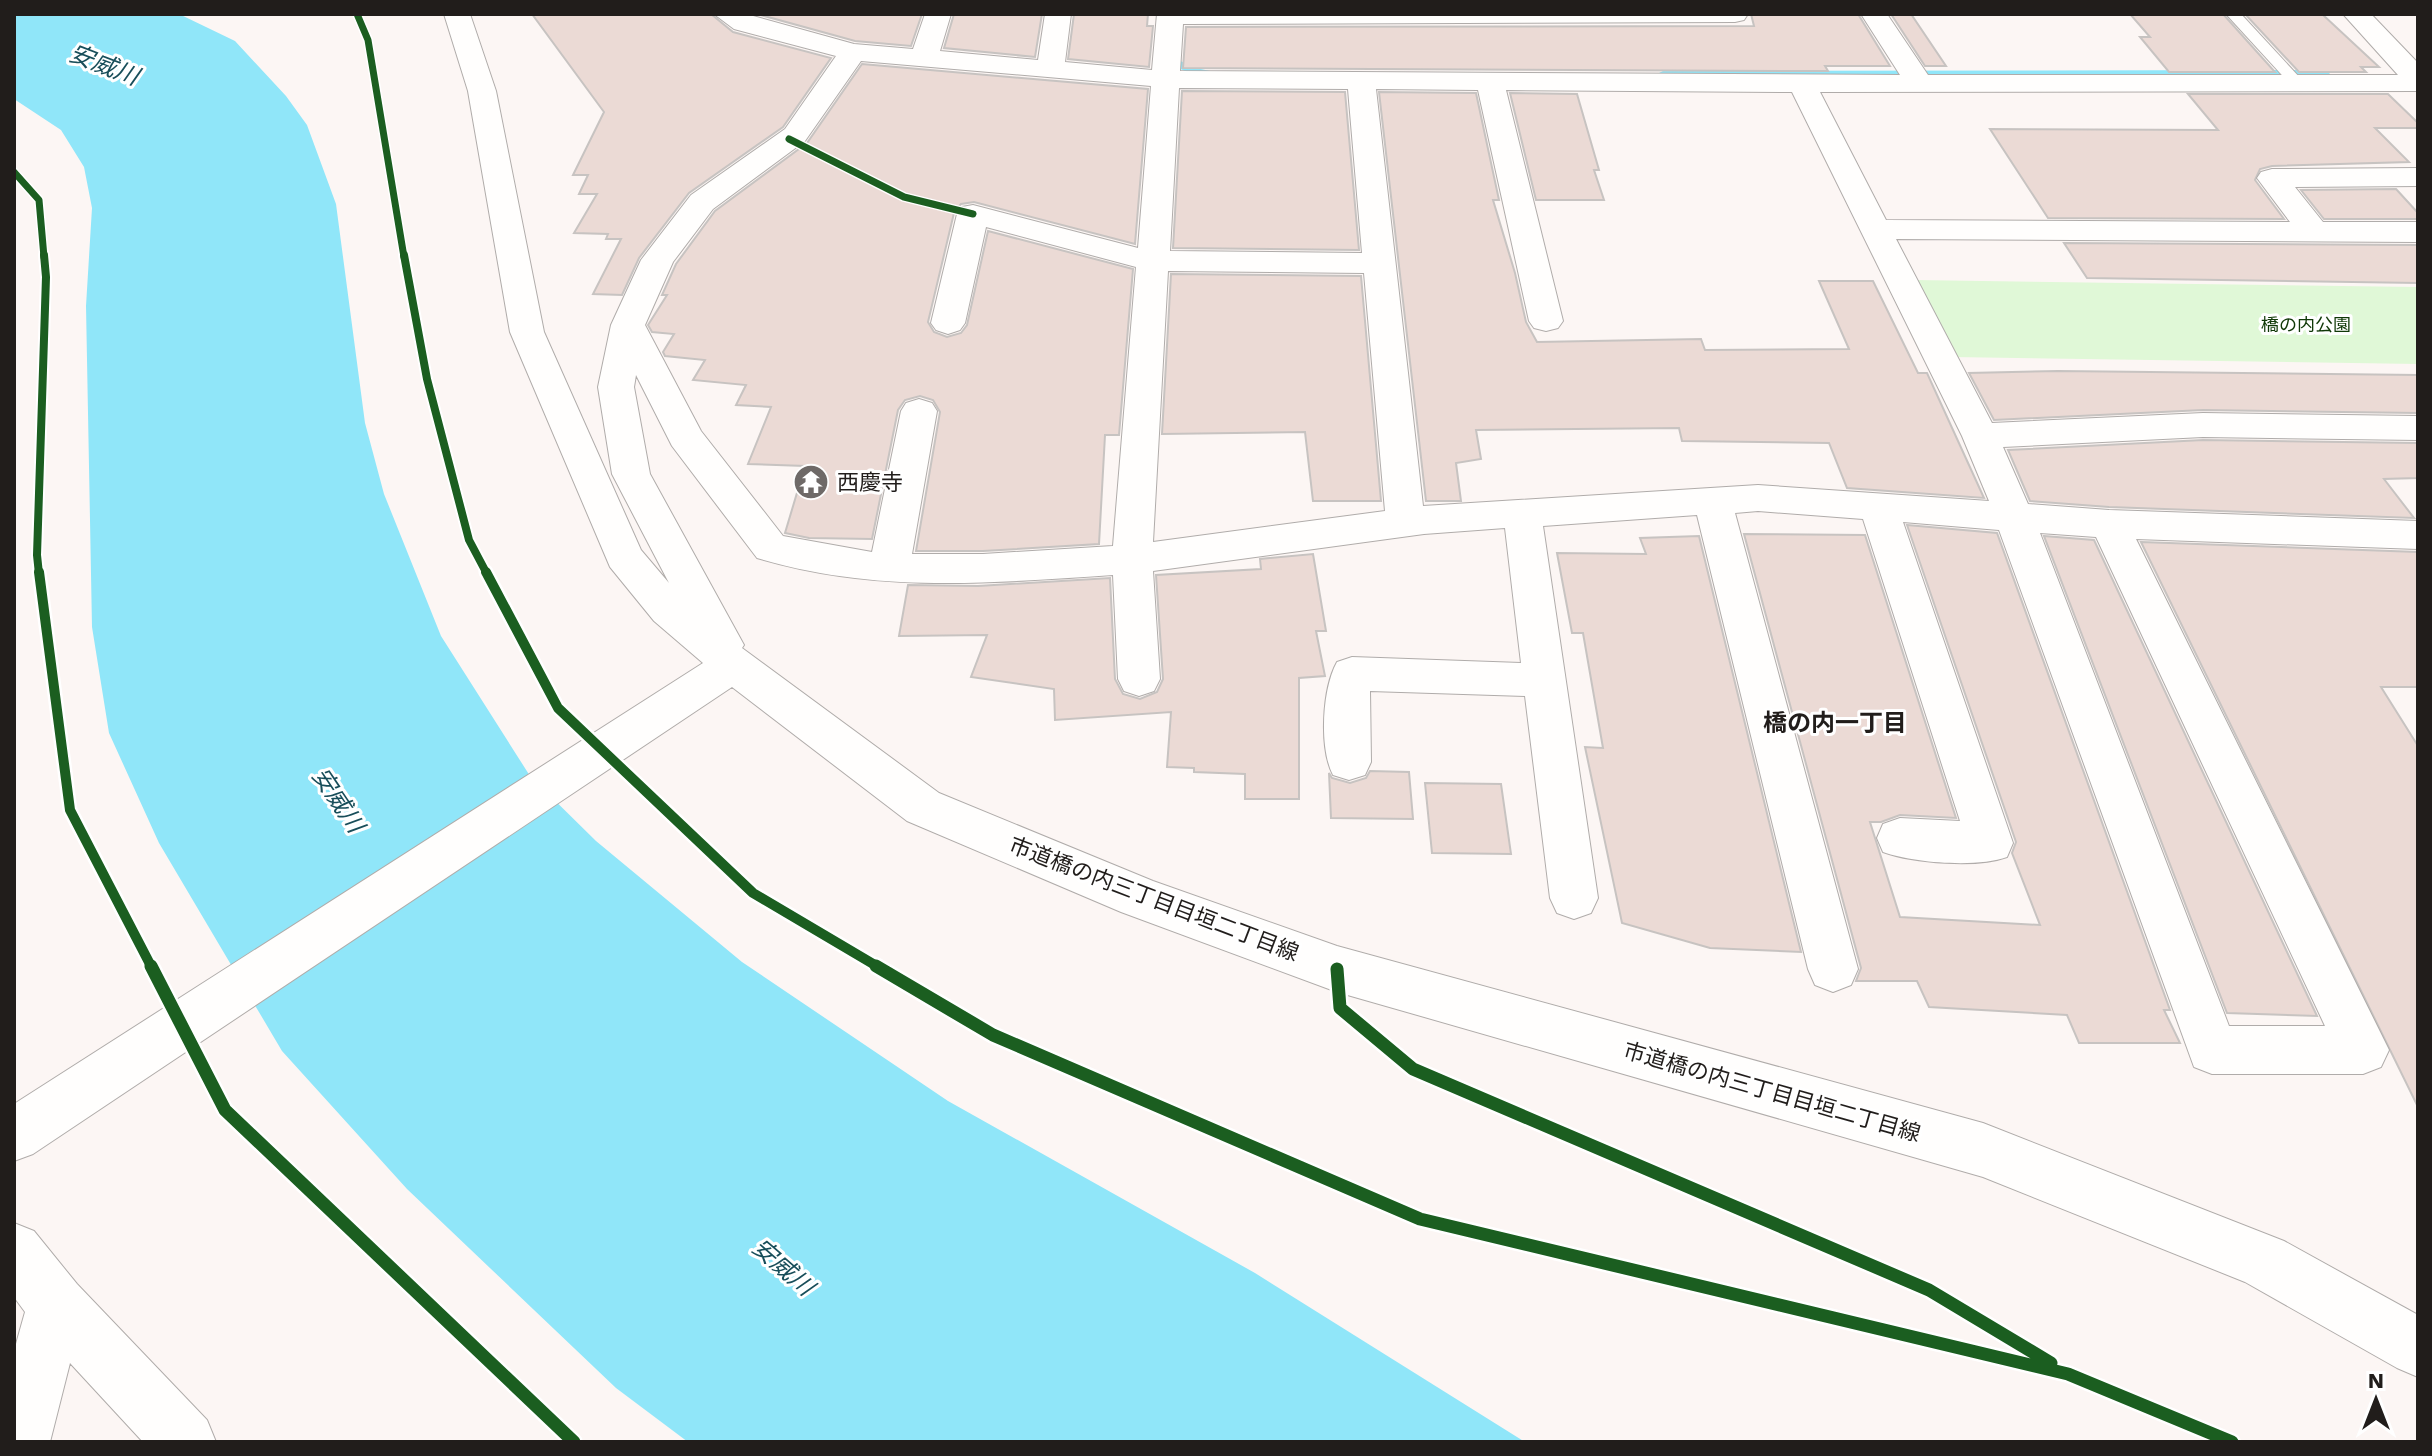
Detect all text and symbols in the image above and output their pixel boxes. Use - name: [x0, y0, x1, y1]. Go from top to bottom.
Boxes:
- water label: 安威川: [65, 39, 145, 92]
- park label: 橋の内公園: [2261, 314, 2351, 335]
- temple icon: 西慶寺: [792, 463, 830, 501]
- place label: 西慶寺: [837, 470, 903, 495]
- district label: 橋の内一丁目: [1763, 709, 1907, 737]
- water label: 安威川: [306, 762, 371, 840]
- street label: 市道橋の内三丁目目垣二丁目線: [1006, 832, 1302, 966]
- street label: 市道橋の内三丁目目垣二丁目線: [1621, 1038, 1923, 1146]
- water label: 安威川: [747, 1233, 822, 1303]
- north arrow: [2336, 1360, 2416, 1440]
- text: N: [2368, 1368, 2384, 1393]

